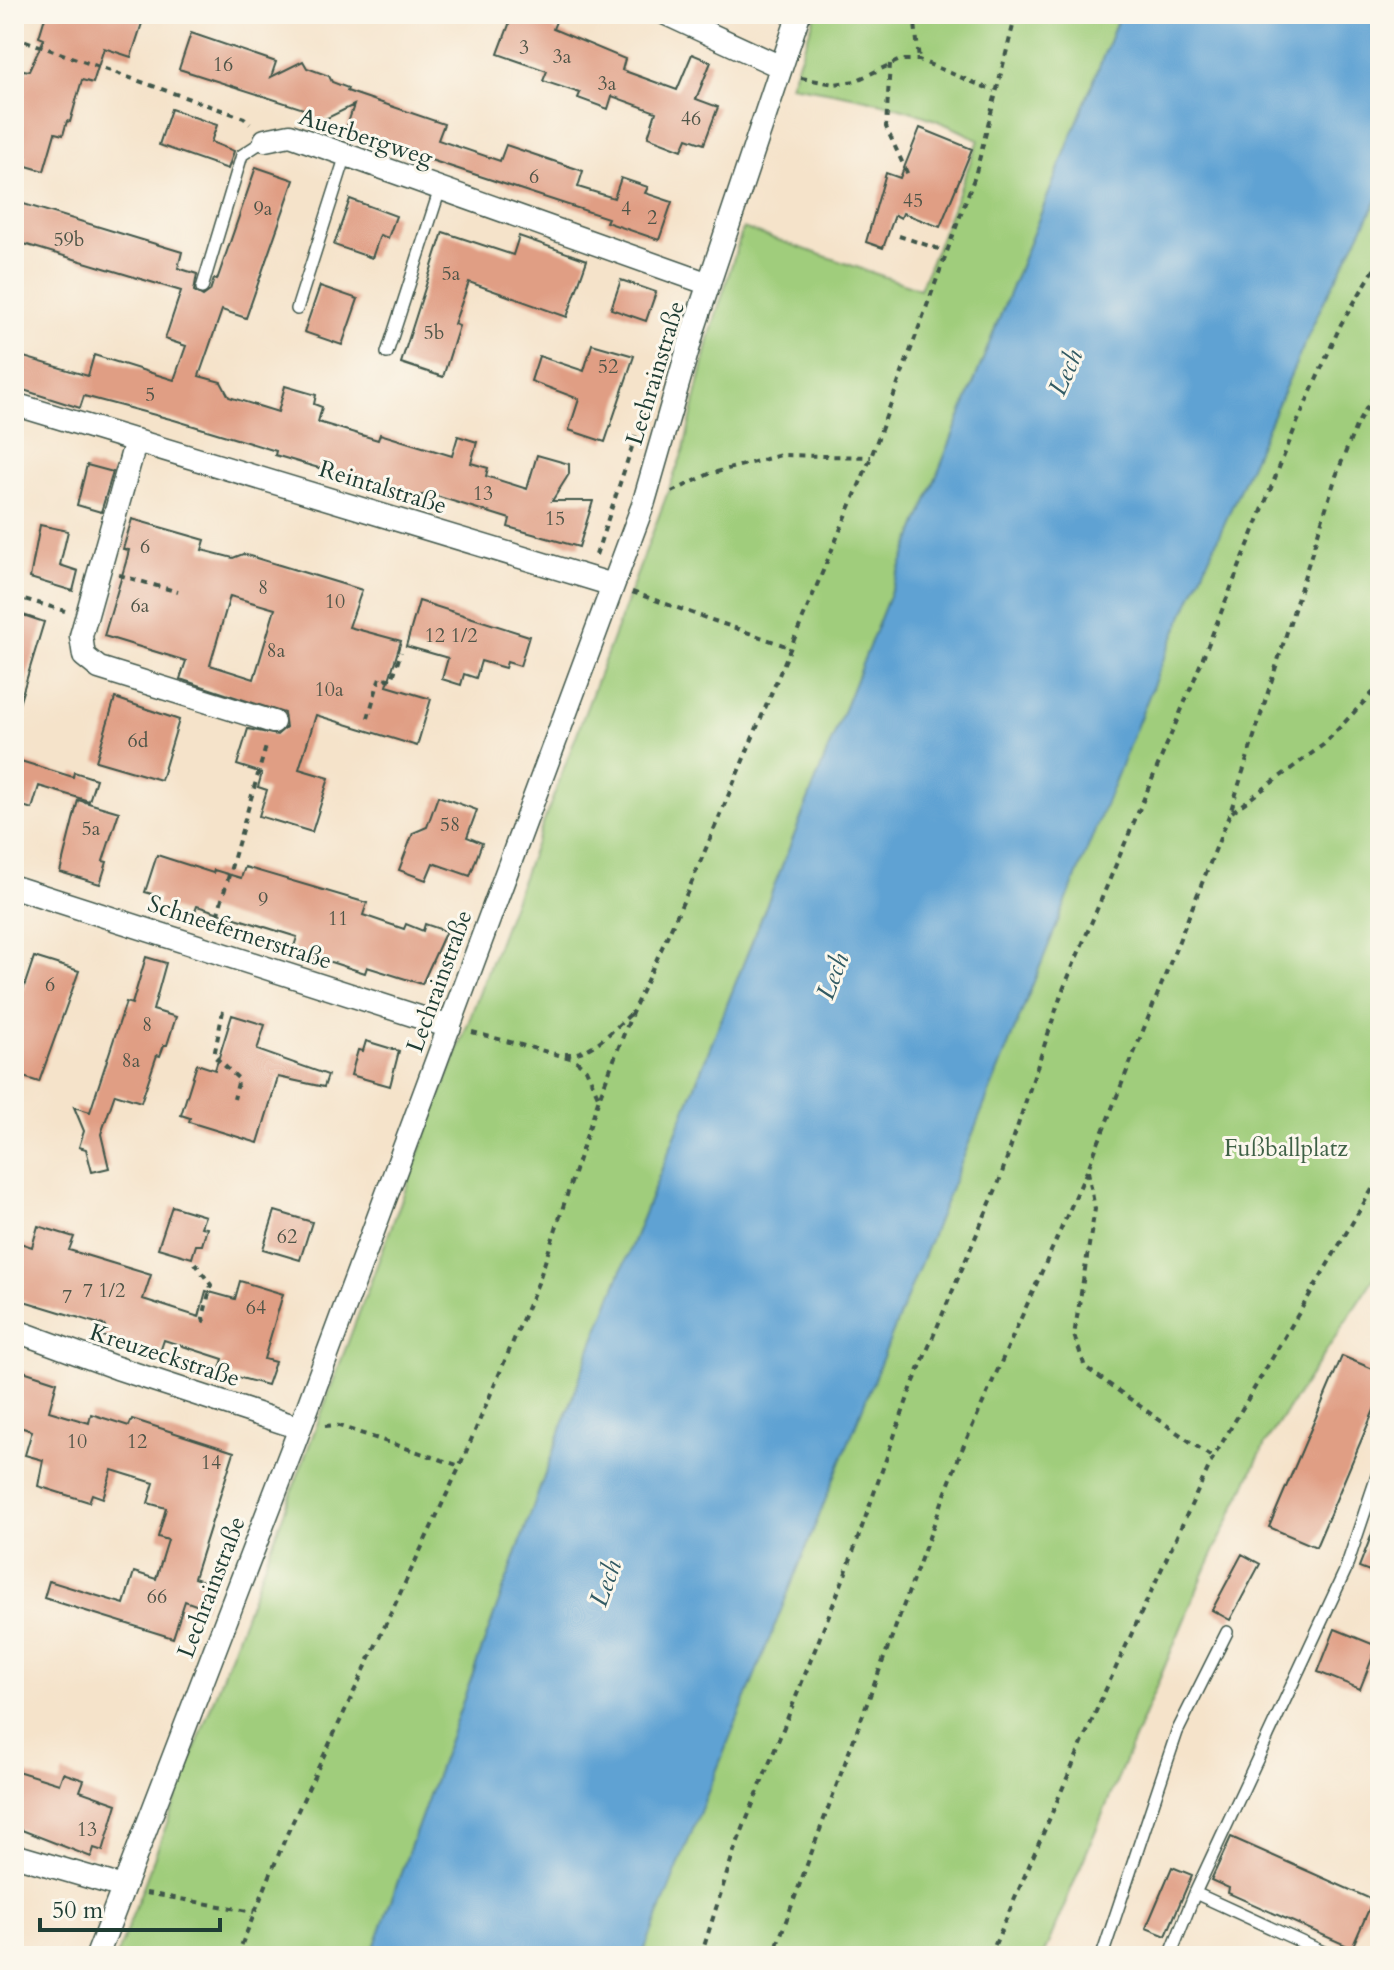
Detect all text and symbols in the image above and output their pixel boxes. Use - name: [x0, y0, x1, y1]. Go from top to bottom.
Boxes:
- house number: 3: [519, 34, 529, 61]
- house number: 3a: [553, 43, 572, 70]
- house number: 16: [213, 51, 233, 78]
- house number: 3a: [598, 70, 617, 97]
- street label: Auerbergweg: [294, 100, 438, 175]
- house number: 46: [681, 105, 701, 132]
- house number: 6: [529, 163, 539, 190]
- house number: 45: [903, 187, 923, 214]
- house number: 9a: [254, 195, 273, 222]
- house number: 4: [621, 195, 631, 222]
- house number: 2: [647, 204, 657, 231]
- house number: 59b: [53, 226, 85, 253]
- house number: 5a: [442, 260, 461, 287]
- street label: Lechrainstraße: [618, 297, 693, 449]
- house number: 5b: [424, 319, 444, 346]
- water label: Lech: [1040, 343, 1091, 401]
- house number: 52: [598, 353, 618, 380]
- house number: 5: [145, 381, 155, 408]
- street label: Reintalstraße: [315, 452, 451, 523]
- house number: 13: [473, 480, 493, 507]
- house number: 15: [545, 505, 565, 532]
- house number: 6: [140, 533, 150, 560]
- house number: 8: [258, 574, 268, 601]
- house number: 10: [325, 588, 345, 615]
- house number: 6a: [131, 592, 150, 619]
- house number: 12 1/2: [425, 622, 477, 649]
- house number: 8a: [267, 637, 286, 664]
- house number: 10a: [314, 676, 344, 703]
- house number: 6d: [128, 727, 149, 754]
- house number: 58: [440, 811, 460, 838]
- house number: 5a: [82, 815, 101, 842]
- house number: 9: [258, 886, 268, 913]
- street label: Schneefernerstraße: [144, 887, 336, 978]
- house number: 11: [328, 905, 348, 932]
- street label: Lechrainstraße: [398, 906, 480, 1057]
- water label: Lech: [808, 947, 857, 1005]
- house number: 6: [45, 971, 55, 998]
- house number: 8: [142, 1011, 152, 1038]
- house number: 8a: [122, 1047, 141, 1074]
- park label: Fußballplatz: [1224, 1132, 1348, 1165]
- house number: 62: [277, 1223, 297, 1250]
- house number: 7 1/2: [83, 1277, 125, 1304]
- house number: 7: [62, 1283, 72, 1310]
- house number: 64: [246, 1294, 266, 1321]
- street label: Kreuzeckstraße: [86, 1316, 244, 1395]
- house number: 10: [67, 1428, 87, 1455]
- house number: 12: [127, 1428, 147, 1455]
- house number: 14: [201, 1449, 221, 1476]
- street label: Lechrainstraße: [169, 1512, 254, 1663]
- water label: Lech: [581, 1554, 630, 1611]
- house number: 66: [147, 1583, 167, 1610]
- house number: 13: [77, 1816, 97, 1843]
- scale bar: [40, 1882, 220, 1932]
- text: 50 m: [52, 1894, 104, 1927]

